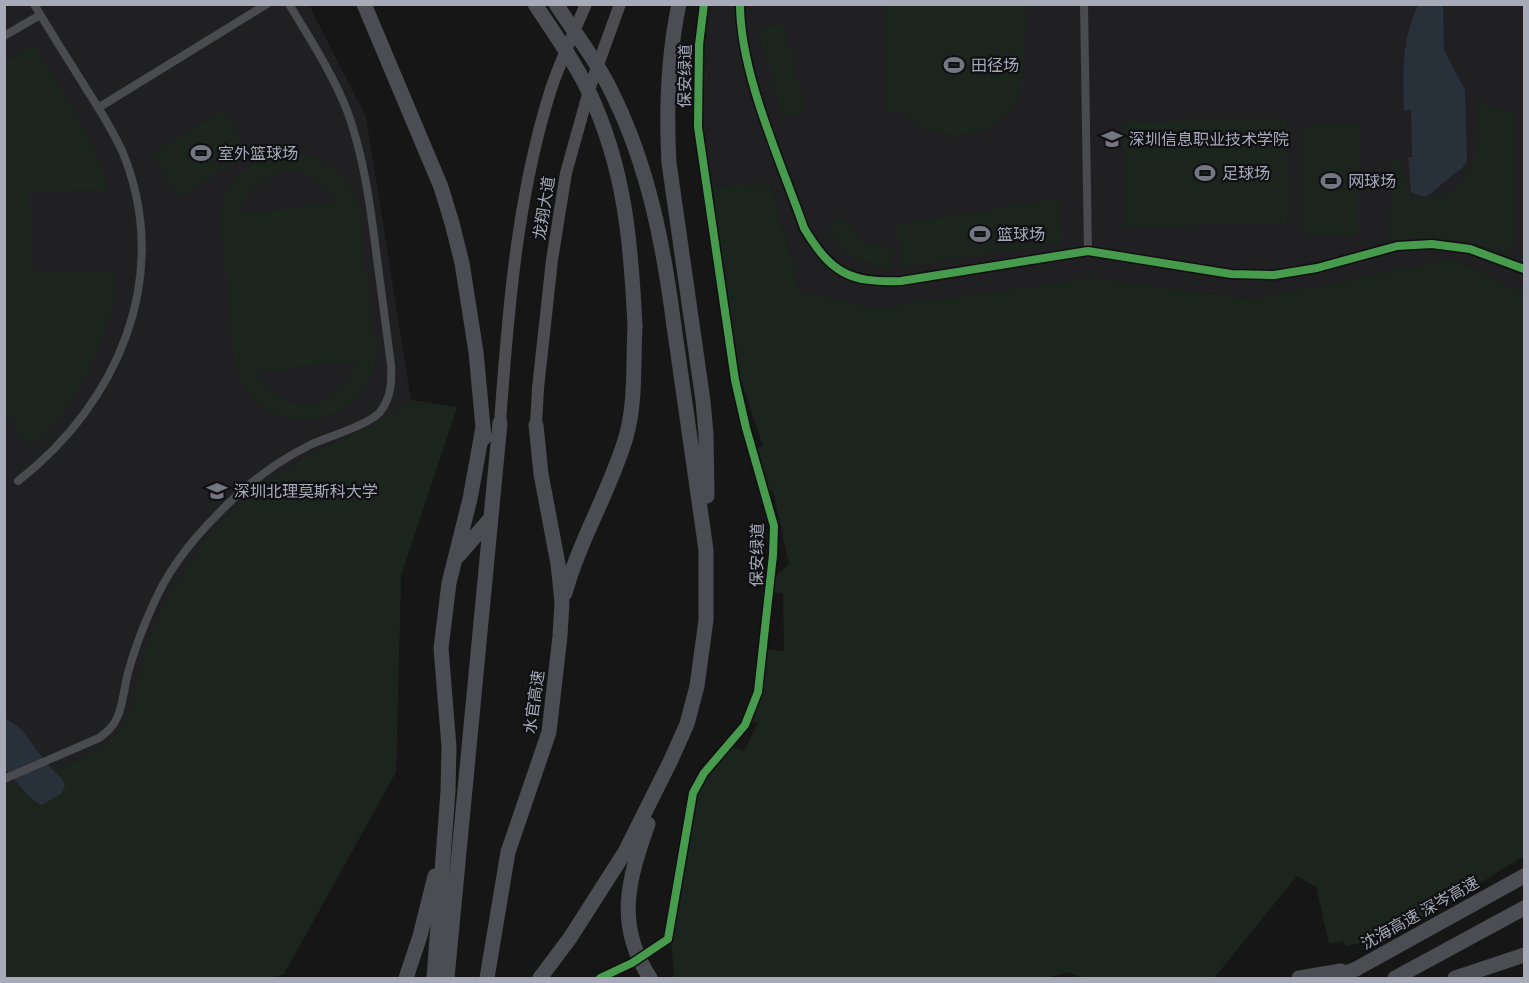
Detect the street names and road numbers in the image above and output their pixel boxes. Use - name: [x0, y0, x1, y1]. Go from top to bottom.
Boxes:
- street label: 保安绿道: [675, 44, 695, 108]
- street label: 龙翔大道: [530, 175, 558, 241]
- street label: 保安绿道: [747, 523, 767, 587]
- street label: 水官高速: [520, 669, 548, 735]
- street label: 沈海高速 深岑高速: [1358, 873, 1482, 953]

